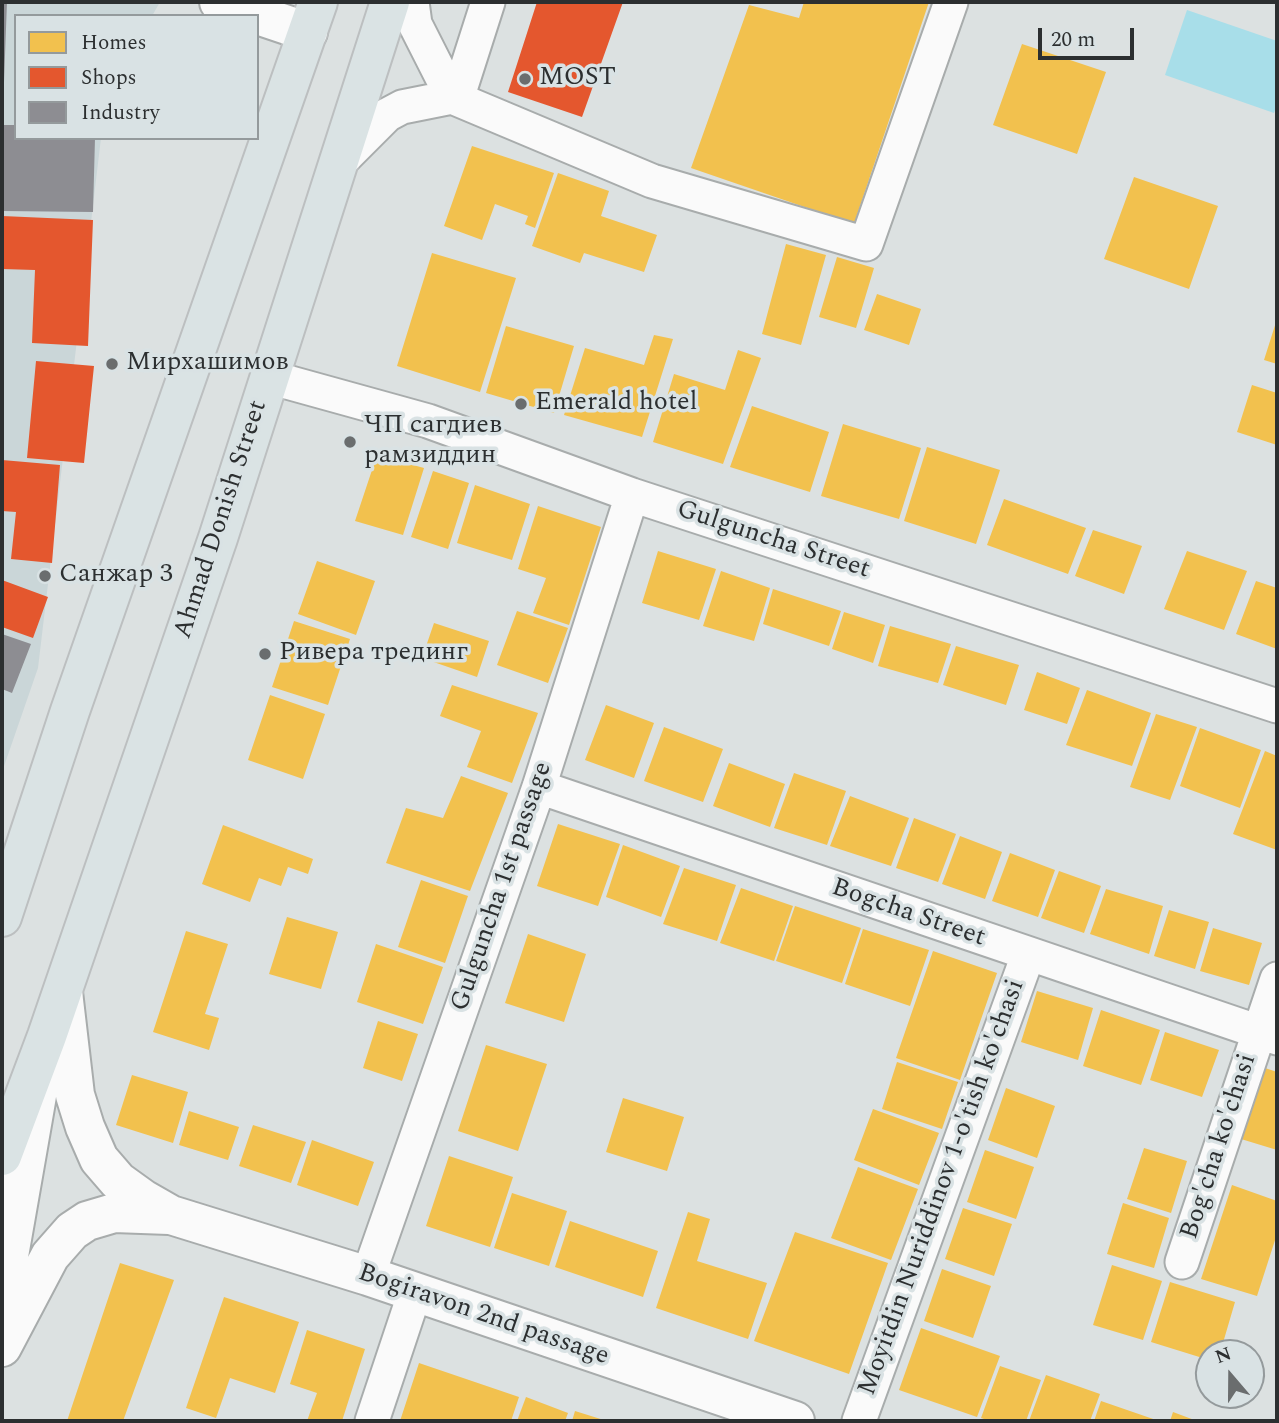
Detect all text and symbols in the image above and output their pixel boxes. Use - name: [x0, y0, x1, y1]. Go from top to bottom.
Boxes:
- legend: [14, 14, 259, 140]
- scale bar: [1041, 14, 1137, 58]
- text: 20 m: [1051, 24, 1095, 56]
- text: Homes: [81, 27, 147, 59]
- text: Shops: [81, 62, 137, 94]
- place label: MOST: [539, 63, 616, 95]
- marker: MOST: [517, 71, 533, 87]
- text: Industry: [81, 97, 160, 129]
- place label: Мирхашимов: [126, 348, 289, 380]
- marker: Мирхашимов: [104, 356, 120, 372]
- place label: Emerald hotel: [535, 388, 697, 420]
- marker: Emerald hotel: [513, 396, 529, 412]
- street label: Ahmad Donish Street: [169, 397, 275, 643]
- place label: ЧП сагдиев рамзиддин: [364, 411, 502, 472]
- marker: ЧП сагдиев рамзиддин: [342, 434, 358, 450]
- street label: Gulguncha Street: [673, 495, 873, 587]
- place label: Санжар 3: [59, 560, 173, 592]
- marker: Санжар 3: [37, 568, 53, 584]
- place label: Ривера трединг: [279, 638, 468, 670]
- marker: Ривера трединг: [257, 646, 273, 662]
- street label: Gulguncha 1st passage: [446, 758, 560, 1016]
- street label: Bogcha Street: [827, 873, 989, 955]
- street label: Moyitdin Nuriddinov 1-o'tish ko'chasi: [853, 976, 1033, 1400]
- street label: Bog'cha ko'chasi: [1175, 1050, 1265, 1244]
- street label: Bogiravon 2nd passage: [353, 1258, 613, 1374]
- north arrow: [1195, 1339, 1265, 1409]
- text: N: [1211, 1339, 1236, 1372]

